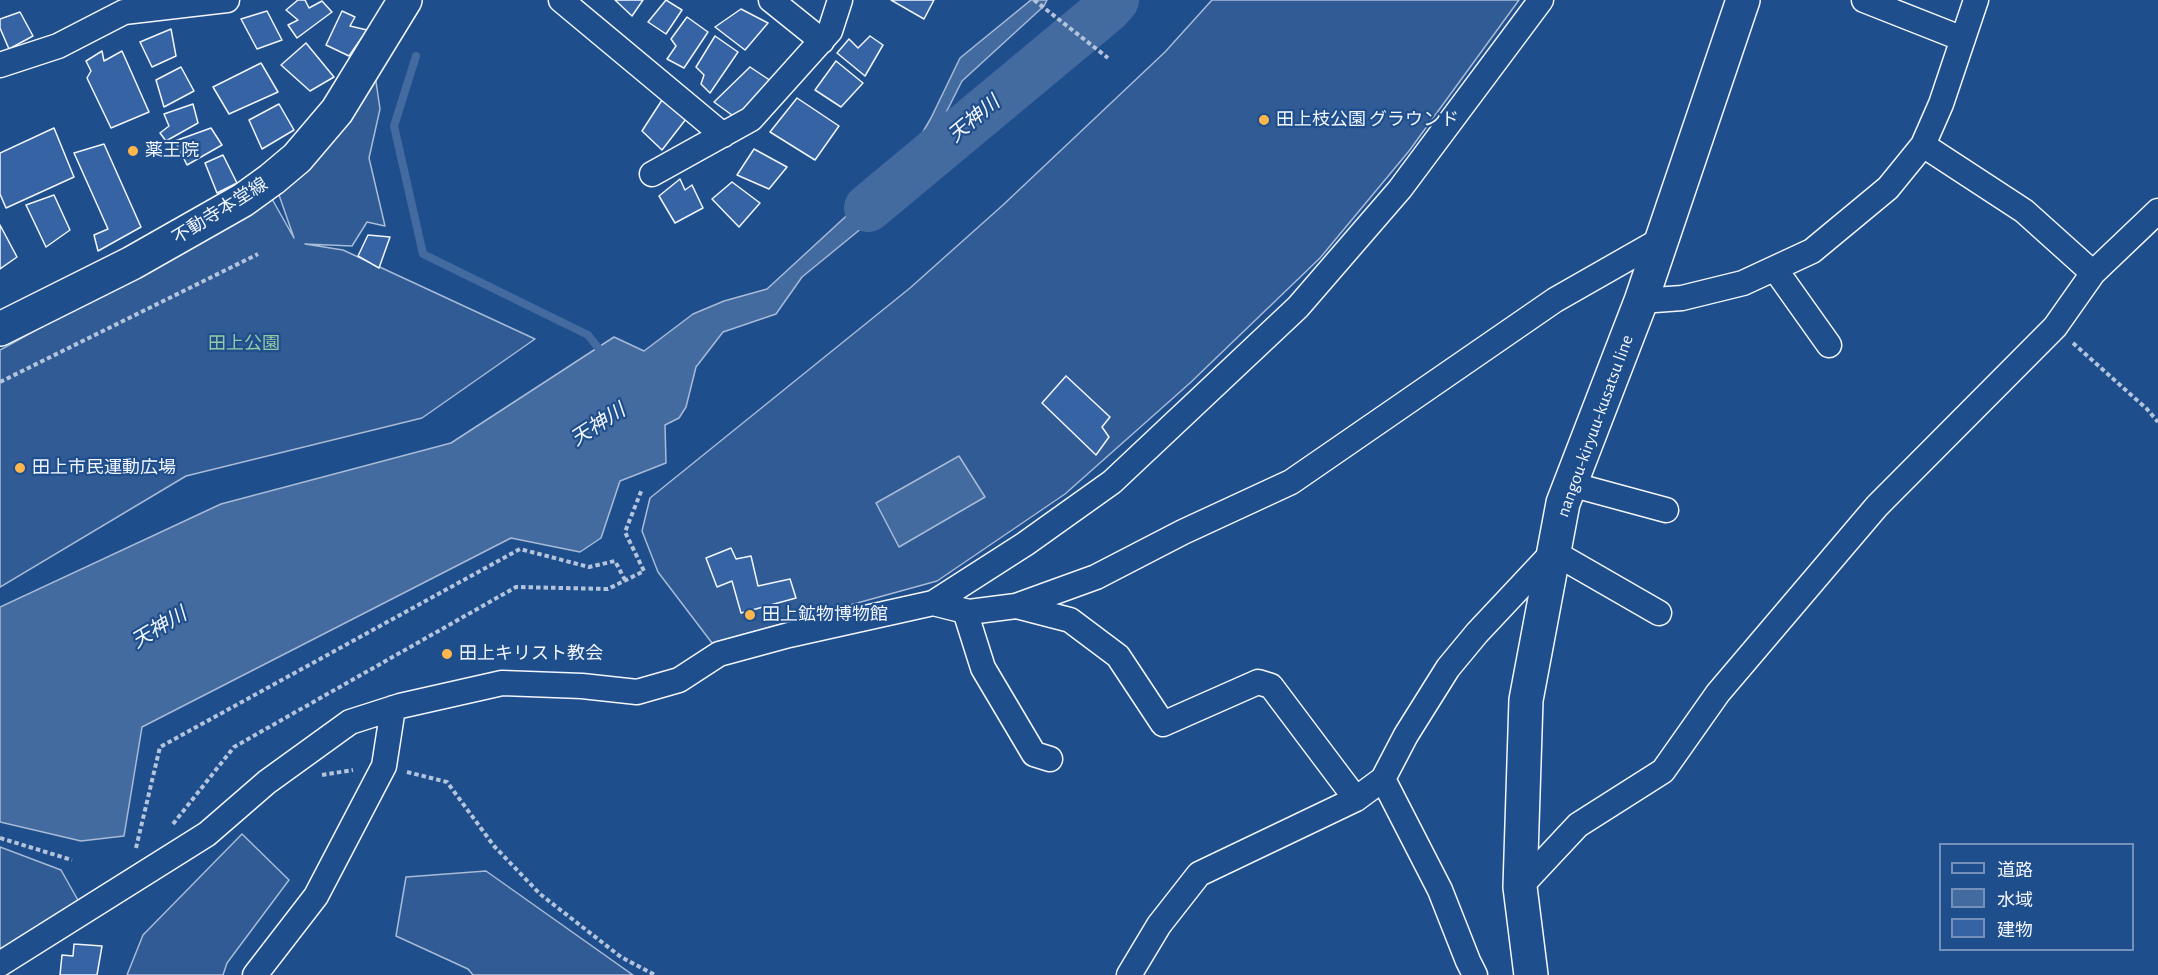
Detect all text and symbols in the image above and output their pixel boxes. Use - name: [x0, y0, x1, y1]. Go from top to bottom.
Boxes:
- water label: 天神川: [943, 91, 1005, 147]
- place label: 田上枝公園 グラウンド: [1276, 109, 1459, 131]
- marker: 田上枝公園 グラウンド: [1257, 113, 1271, 127]
- place label: 薬王院: [145, 140, 199, 162]
- marker: 薬王院: [126, 144, 140, 158]
- street label: 不動寺本堂線: [168, 173, 272, 249]
- street label: nangou-kiryuu-kusatsu line: [1552, 332, 1638, 520]
- park label: 田上公園: [208, 333, 280, 355]
- water label: 天神川: [566, 399, 630, 451]
- place label: 田上市民運動広場: [32, 457, 176, 479]
- marker: 田上市民運動広場: [13, 461, 27, 475]
- water label: 天神川: [127, 602, 191, 654]
- place label: 田上鉱物博物館: [762, 604, 888, 626]
- marker: 田上鉱物博物館: [743, 608, 757, 622]
- place label: 田上キリスト教会: [459, 643, 603, 665]
- marker: 田上キリスト教会: [440, 647, 454, 661]
- legend: [1939, 843, 2134, 951]
- text: 道路: [1997, 862, 2033, 880]
- text: 水域: [1997, 892, 2033, 910]
- text: 建物: [1997, 922, 2033, 940]

